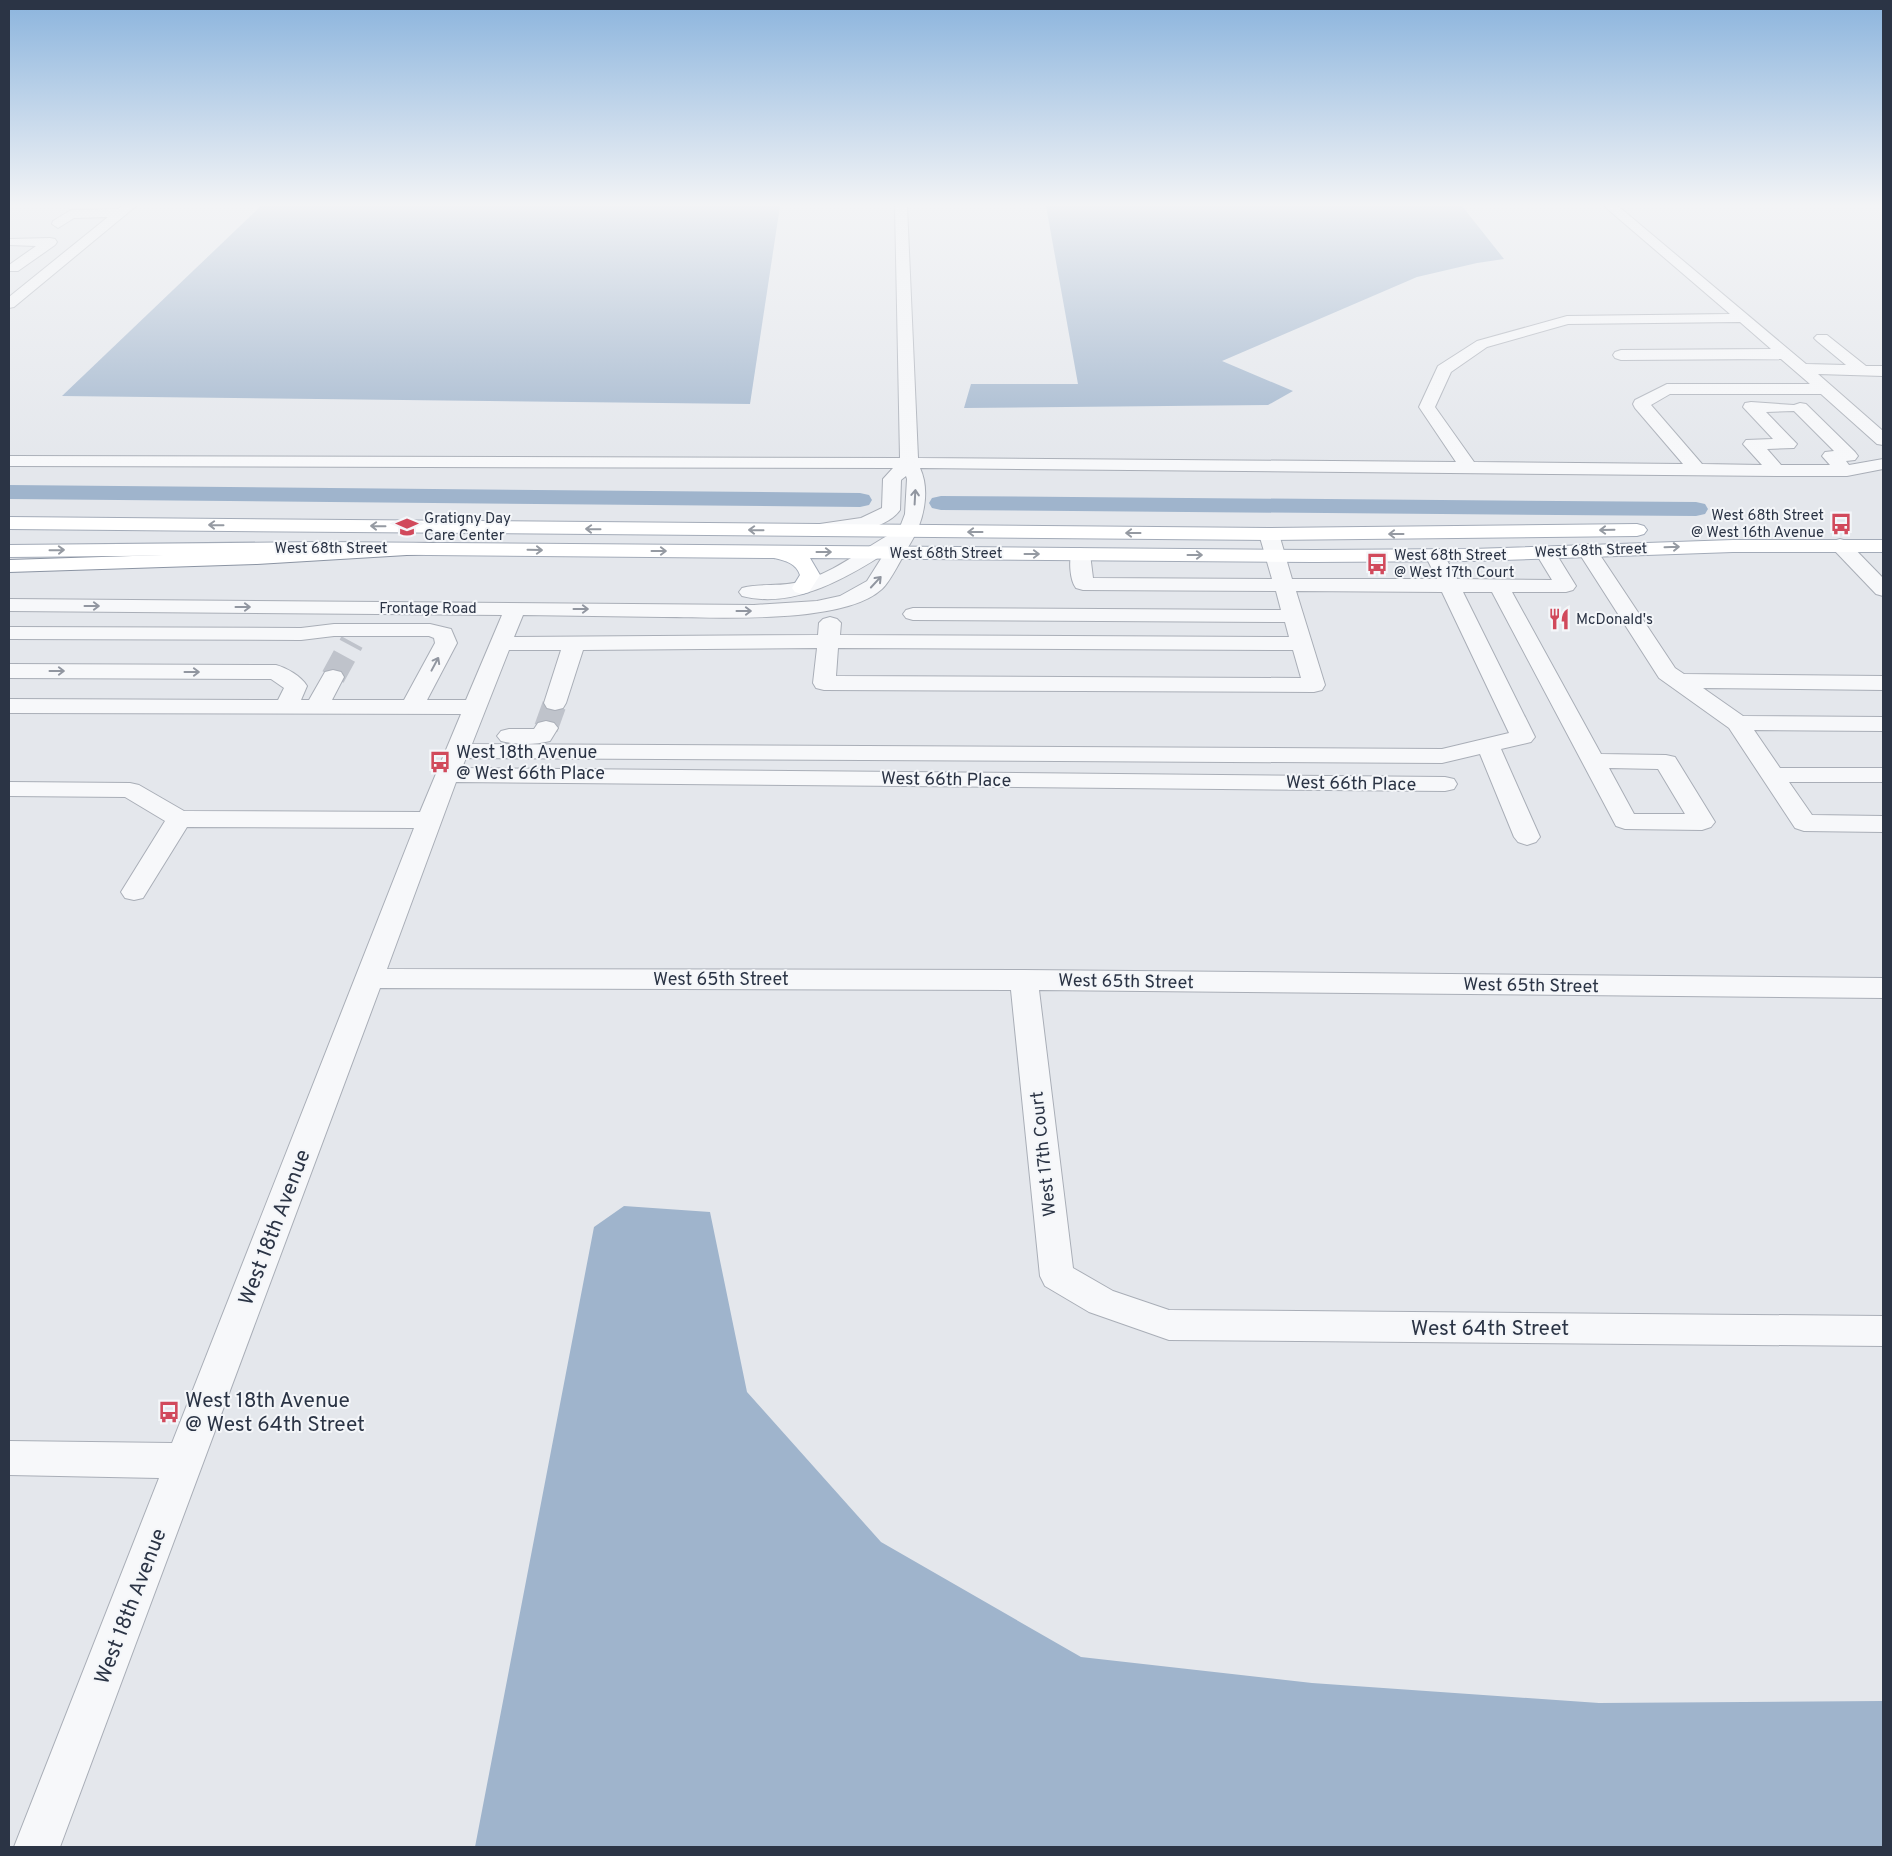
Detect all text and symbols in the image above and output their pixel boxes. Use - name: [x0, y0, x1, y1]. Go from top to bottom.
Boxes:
- one-way arrow: [911, 489, 920, 505]
- place label: West 68th Street @ West 16th Avenue: [1691, 507, 1824, 543]
- place label: Gratigny Day Care Center: [424, 510, 511, 546]
- bus stop icon: West 68th Street @ West 16th Avenue: [1828, 511, 1854, 537]
- school or university icon: Gratigny Day Care Center: [394, 514, 420, 540]
- one-way arrow: [208, 520, 224, 530]
- one-way arrow: [371, 522, 387, 531]
- one-way arrow: [586, 524, 602, 534]
- one-way arrow: [748, 525, 764, 535]
- one-way arrow: [1599, 526, 1615, 535]
- one-way arrow: [968, 527, 984, 537]
- one-way arrow: [1125, 528, 1141, 538]
- one-way arrow: [1388, 529, 1404, 539]
- street label: West 68th Street: [275, 540, 387, 559]
- street label: West 68th Street: [1534, 540, 1648, 563]
- one-way arrow: [1664, 542, 1680, 552]
- one-way arrow: [526, 545, 543, 555]
- street label: West 68th Street: [890, 545, 1002, 564]
- one-way arrow: [49, 546, 65, 555]
- one-way arrow: [650, 546, 667, 556]
- one-way arrow: [816, 547, 832, 557]
- place label: West 68th Street @ West 17th Court: [1394, 547, 1514, 583]
- one-way arrow: [1024, 549, 1040, 558]
- one-way arrow: [1187, 550, 1203, 559]
- bus stop icon: West 68th Street @ West 17th Court: [1364, 551, 1390, 577]
- one-way arrow: [870, 575, 882, 588]
- street label: Frontage Road: [379, 600, 477, 619]
- one-way arrow: [84, 601, 100, 611]
- one-way arrow: [234, 602, 251, 612]
- one-way arrow: [573, 604, 589, 614]
- one-way arrow: [736, 606, 752, 616]
- restaurant icon: McDonald's: [1546, 606, 1572, 632]
- place label: McDonald's: [1576, 611, 1653, 630]
- one-way arrow: [431, 657, 440, 672]
- one-way arrow: [49, 667, 65, 676]
- one-way arrow: [184, 667, 200, 677]
- place label: West 18th Avenue @ West 66th Place: [456, 742, 605, 786]
- bus stop icon: West 18th Avenue @ West 66th Place: [427, 749, 453, 775]
- street label: West 66th Place: [881, 768, 1011, 793]
- street label: West 66th Place: [1286, 772, 1416, 797]
- street label: West 65th Street: [653, 969, 789, 992]
- street label: West 65th Street: [1058, 970, 1194, 995]
- street label: West 65th Street: [1463, 974, 1599, 999]
- street label: West 17th Court: [1026, 1090, 1063, 1218]
- street label: West 18th Avenue: [233, 1146, 318, 1309]
- street label: West 64th Street: [1411, 1316, 1569, 1343]
- place label: West 18th Avenue @ West 64th Street: [185, 1388, 365, 1439]
- bus stop icon: West 18th Avenue @ West 64th Street: [156, 1399, 182, 1425]
- street label: West 18th Avenue: [89, 1525, 174, 1688]

